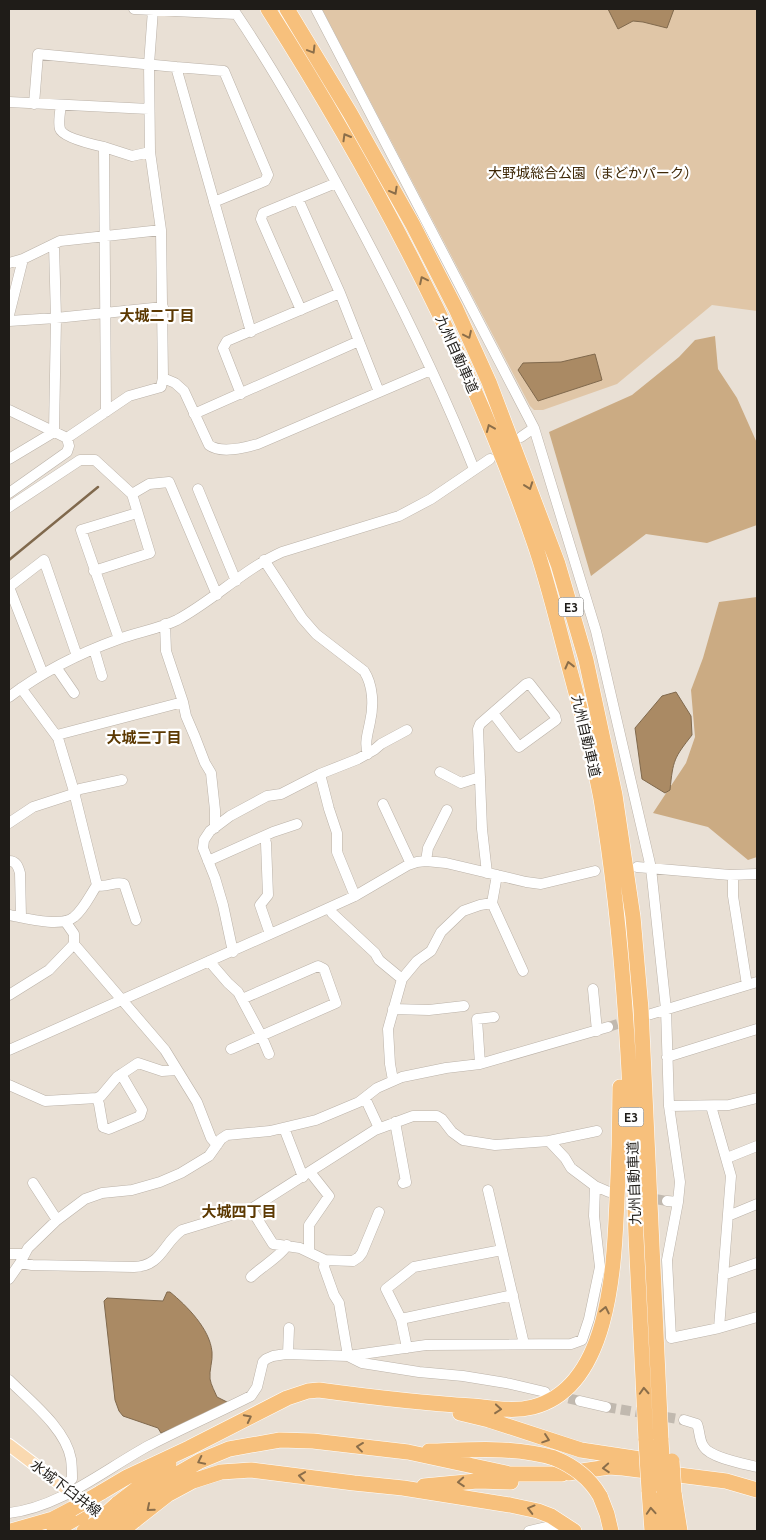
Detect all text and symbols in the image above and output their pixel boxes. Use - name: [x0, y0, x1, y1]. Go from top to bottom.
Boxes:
- one-way arrow: [306, 45, 316, 54]
- one-way arrow: [343, 133, 353, 142]
- park label: 大野城総合公園（まどかパーク）: [488, 165, 698, 181]
- one-way arrow: [388, 185, 398, 194]
- one-way arrow: [419, 276, 429, 285]
- district label: 大城二丁目: [119, 307, 195, 324]
- street label: 九州自動車道: [433, 312, 481, 396]
- one-way arrow: [461, 330, 472, 339]
- one-way arrow: [486, 424, 496, 433]
- one-way arrow: [523, 481, 533, 490]
- road number: E3: [558, 598, 584, 616]
- one-way arrow: [564, 661, 574, 669]
- street label: 九州自動車道: [569, 693, 603, 779]
- district label: 大城三丁目: [106, 729, 182, 746]
- road number: E3: [618, 1108, 644, 1126]
- street label: 九州自動車道: [625, 1141, 643, 1225]
- district label: 大城四丁目: [201, 1203, 277, 1220]
- one-way arrow: [599, 1306, 610, 1315]
- one-way arrow: [639, 1387, 649, 1394]
- one-way arrow: [494, 1403, 502, 1414]
- one-way arrow: [243, 1414, 252, 1424]
- one-way arrow: [541, 1433, 549, 1443]
- one-way arrow: [356, 1442, 364, 1453]
- one-way arrow: [197, 1455, 206, 1465]
- street label: 水城下臼井線: [28, 1456, 104, 1520]
- one-way arrow: [602, 1462, 610, 1473]
- one-way arrow: [298, 1471, 306, 1482]
- one-way arrow: [457, 1477, 465, 1488]
- one-way arrow: [146, 1502, 155, 1511]
- one-way arrow: [527, 1505, 535, 1515]
- one-way arrow: [645, 1507, 656, 1515]

